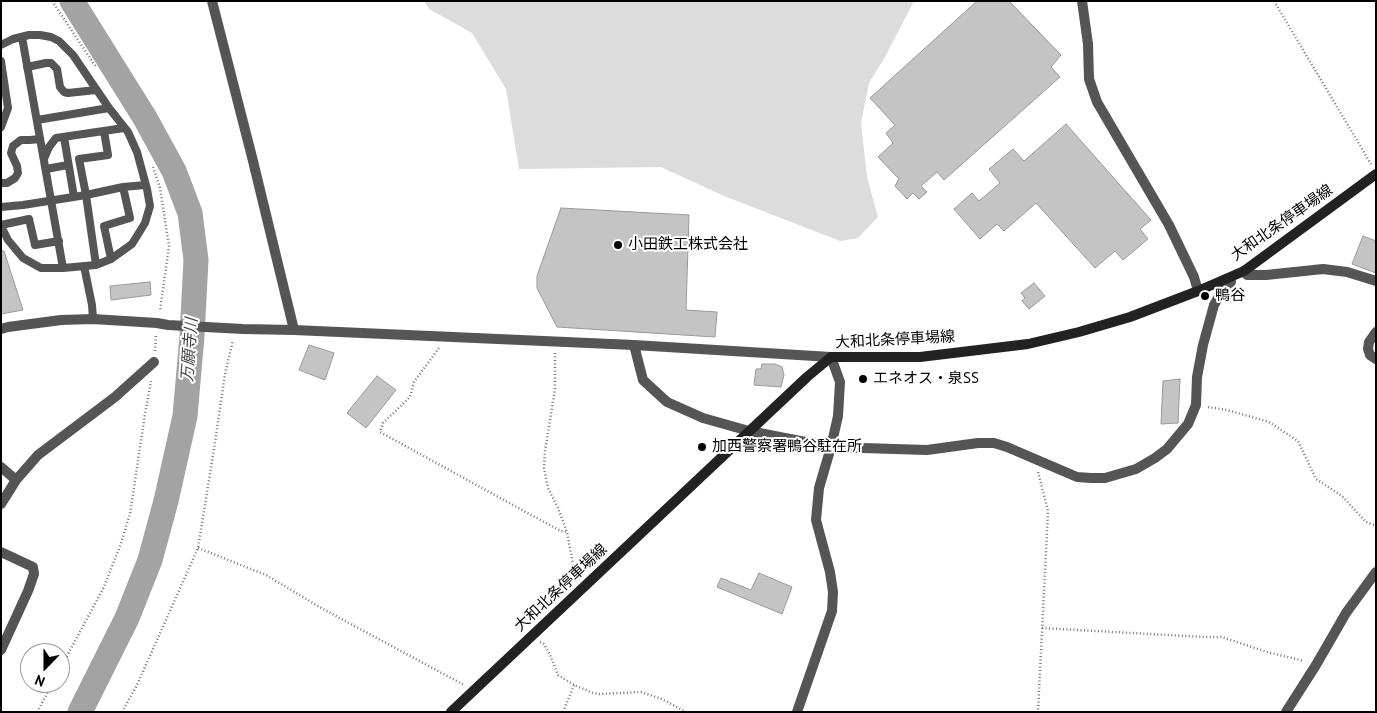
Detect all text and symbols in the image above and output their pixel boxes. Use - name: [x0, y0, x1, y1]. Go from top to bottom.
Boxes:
- street label: 大和北条停車場線: [1228, 181, 1336, 265]
- place label: 小田鉄工株式会社: [628, 236, 748, 254]
- marker: 小田鉄工株式会社: [612, 239, 624, 251]
- place label: 鴨谷: [1215, 287, 1245, 305]
- marker: 鴨谷: [1199, 290, 1211, 302]
- water label: 万願寺川: [178, 317, 202, 383]
- street label: 大和北条停車場線: [835, 328, 955, 352]
- place label: エネオス・泉SS: [873, 370, 979, 388]
- marker: エネオス・泉SS: [857, 373, 869, 385]
- place label: 加西警察署鴨谷駐在所: [712, 438, 862, 456]
- marker: 加西警察署鴨谷駐在所: [696, 441, 708, 453]
- street label: 大和北条停車場線: [511, 540, 611, 636]
- north arrow: [20, 643, 70, 693]
- text: N: [32, 671, 47, 691]

